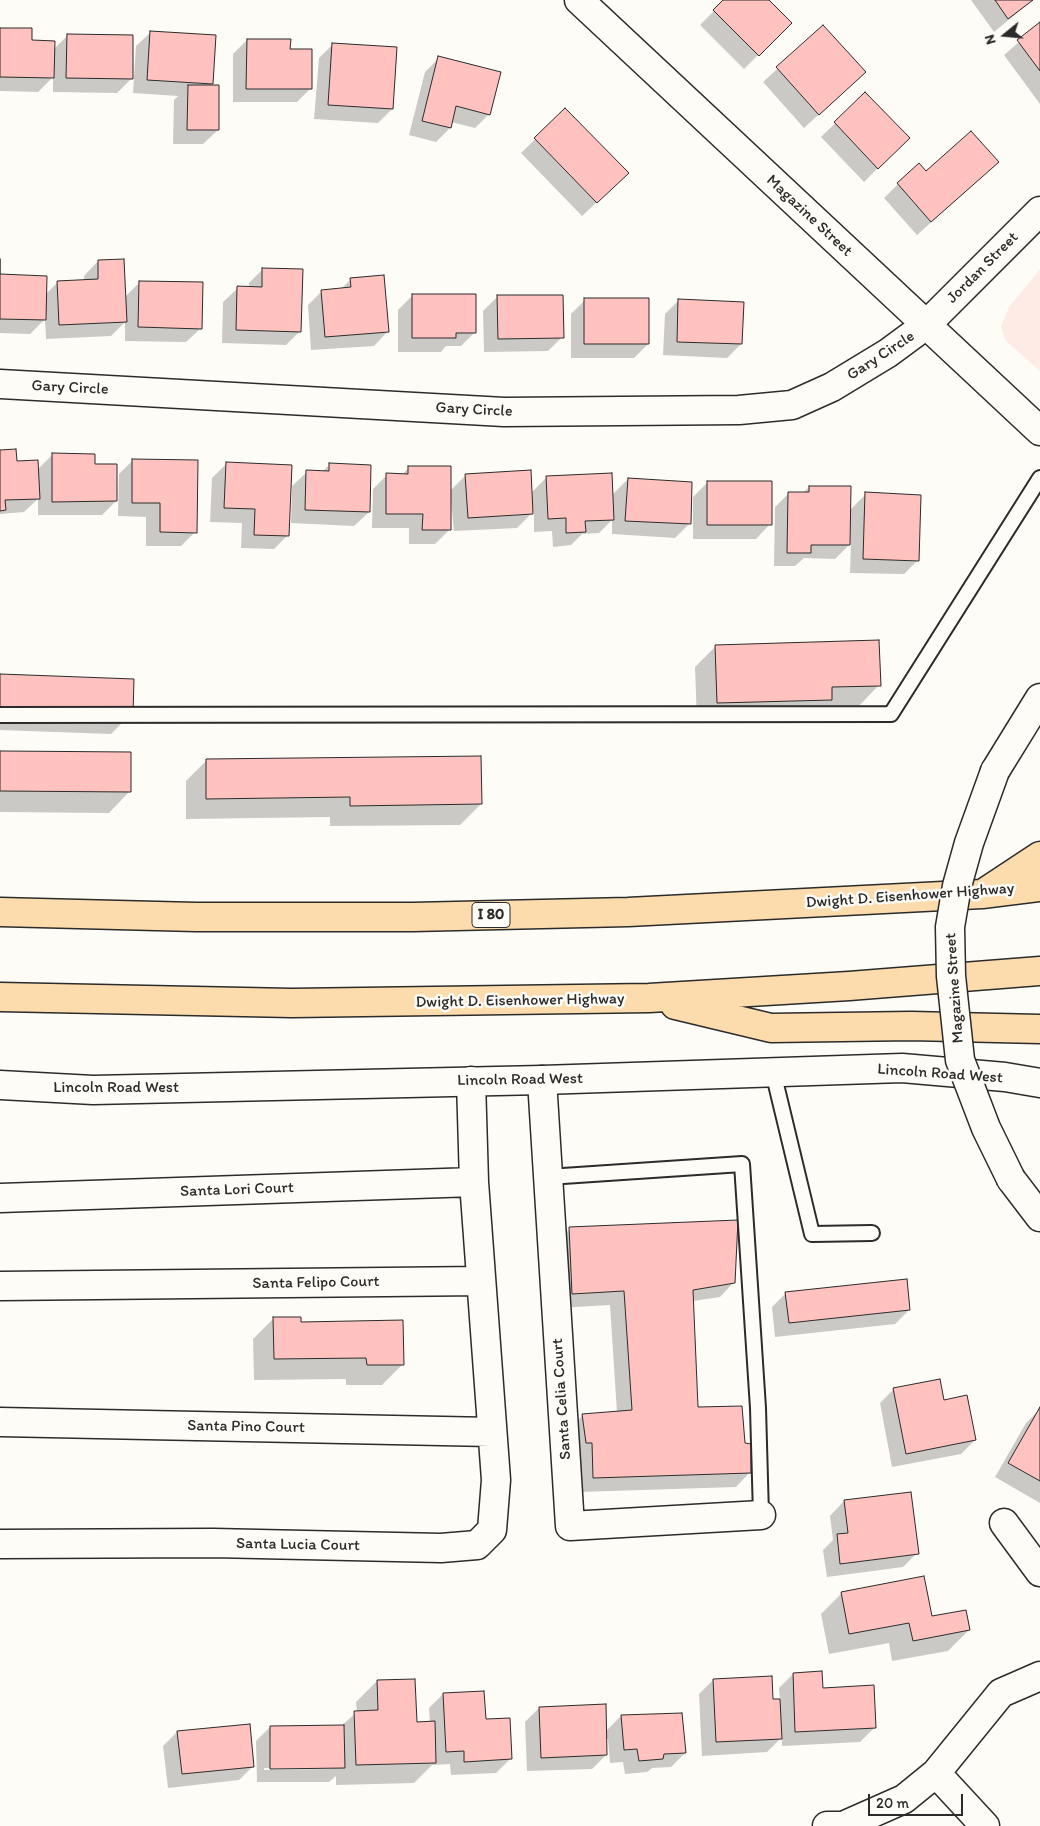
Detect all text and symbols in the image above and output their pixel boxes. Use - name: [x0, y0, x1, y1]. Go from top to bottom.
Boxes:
- north arrow: [980, 10, 1030, 60]
- text: N: [981, 33, 1000, 47]
- street label: Magazine Street: [762, 171, 856, 261]
- street label: Jordan Street: [943, 228, 1023, 308]
- street label: Gary Circle: [843, 327, 919, 385]
- street label: Gary Circle: [31, 376, 109, 400]
- street label: Gary Circle: [435, 398, 513, 422]
- street label: Dwight D. Eisenhower Highway: [805, 879, 1015, 913]
- road number: I 80: [472, 902, 510, 928]
- street label: Magazine Street: [942, 932, 968, 1044]
- street label: Dwight D. Eisenhower Highway: [415, 990, 625, 1012]
- street label: Lincoln Road West: [877, 1060, 1003, 1088]
- street label: Lincoln Road West: [457, 1069, 583, 1091]
- street label: Lincoln Road West: [53, 1078, 179, 1098]
- street label: Santa Lori Court: [180, 1178, 294, 1202]
- street label: Santa Felipo Court: [252, 1272, 380, 1294]
- street label: Santa Celia Court: [548, 1338, 576, 1460]
- street label: Santa Pino Court: [187, 1416, 305, 1438]
- street label: Santa Lucia Court: [236, 1534, 360, 1556]
- scale bar: [870, 1784, 965, 1816]
- text: 20 m: [876, 1794, 909, 1812]

